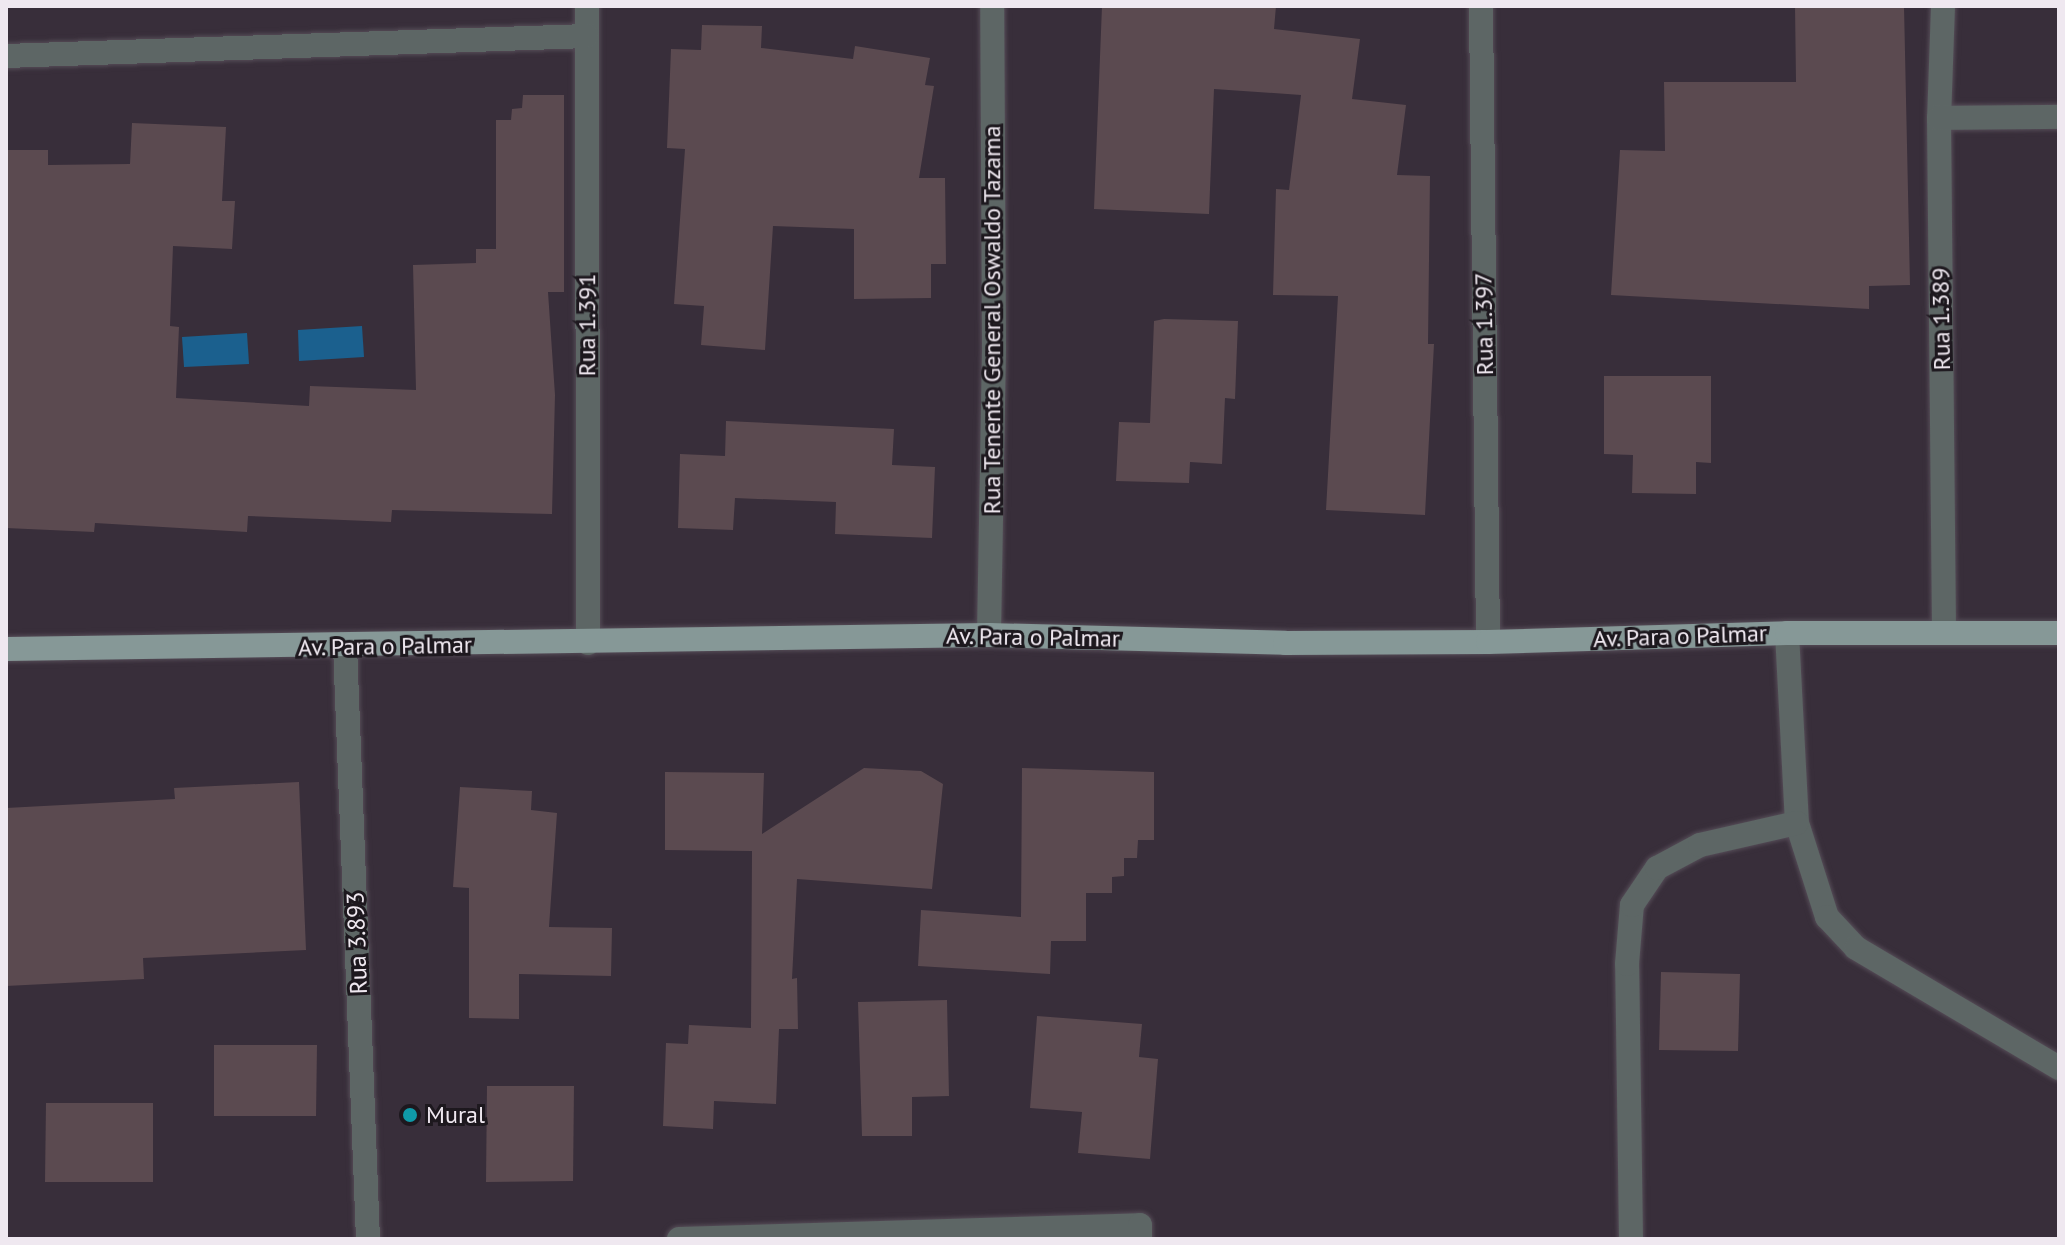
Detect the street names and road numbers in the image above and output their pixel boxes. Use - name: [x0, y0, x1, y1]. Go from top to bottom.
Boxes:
- street label: Rua Tenente General Oswaldo Tazama: [978, 125, 1006, 515]
- street label: Rua 1.389: [1926, 267, 1956, 371]
- street label: Rua 1.397: [1469, 272, 1499, 376]
- street label: Rua 1.391: [573, 274, 601, 376]
- street label: Av. Para o Palmar: [1592, 619, 1768, 653]
- street label: Av. Para o Palmar: [945, 621, 1121, 653]
- street label: Av. Para o Palmar: [297, 630, 473, 662]
- street label: Rua 3.893: [341, 891, 373, 995]

